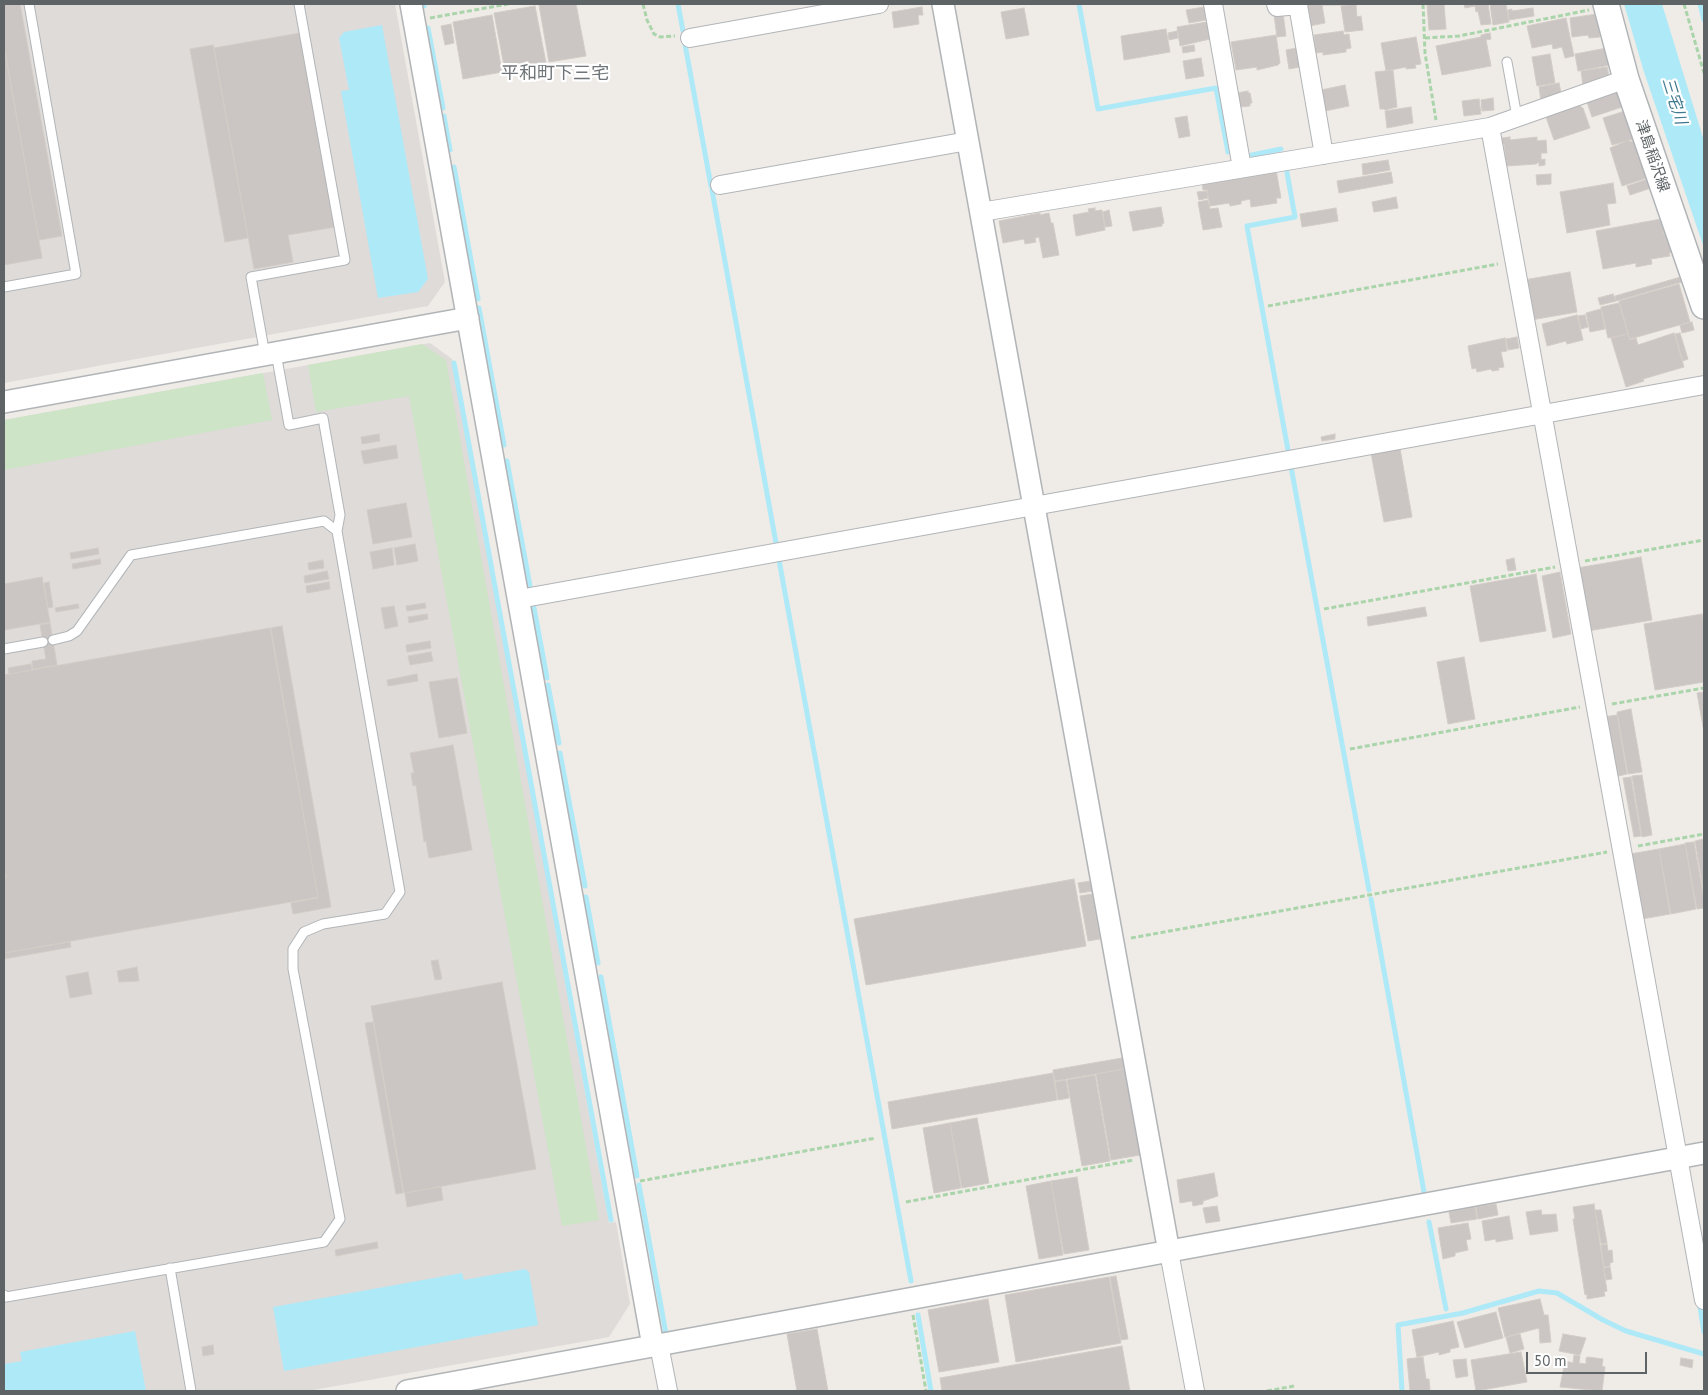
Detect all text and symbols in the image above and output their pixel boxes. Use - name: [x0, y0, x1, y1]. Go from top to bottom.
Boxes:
- district label: 平和町下三宅: [501, 63, 609, 85]
- water label: 三宅川: [1658, 75, 1690, 127]
- street label: 津島稲沢線: [1631, 118, 1673, 194]
- scale bar: [1528, 1342, 1649, 1374]
- text: 50 m: [1534, 1351, 1567, 1370]

